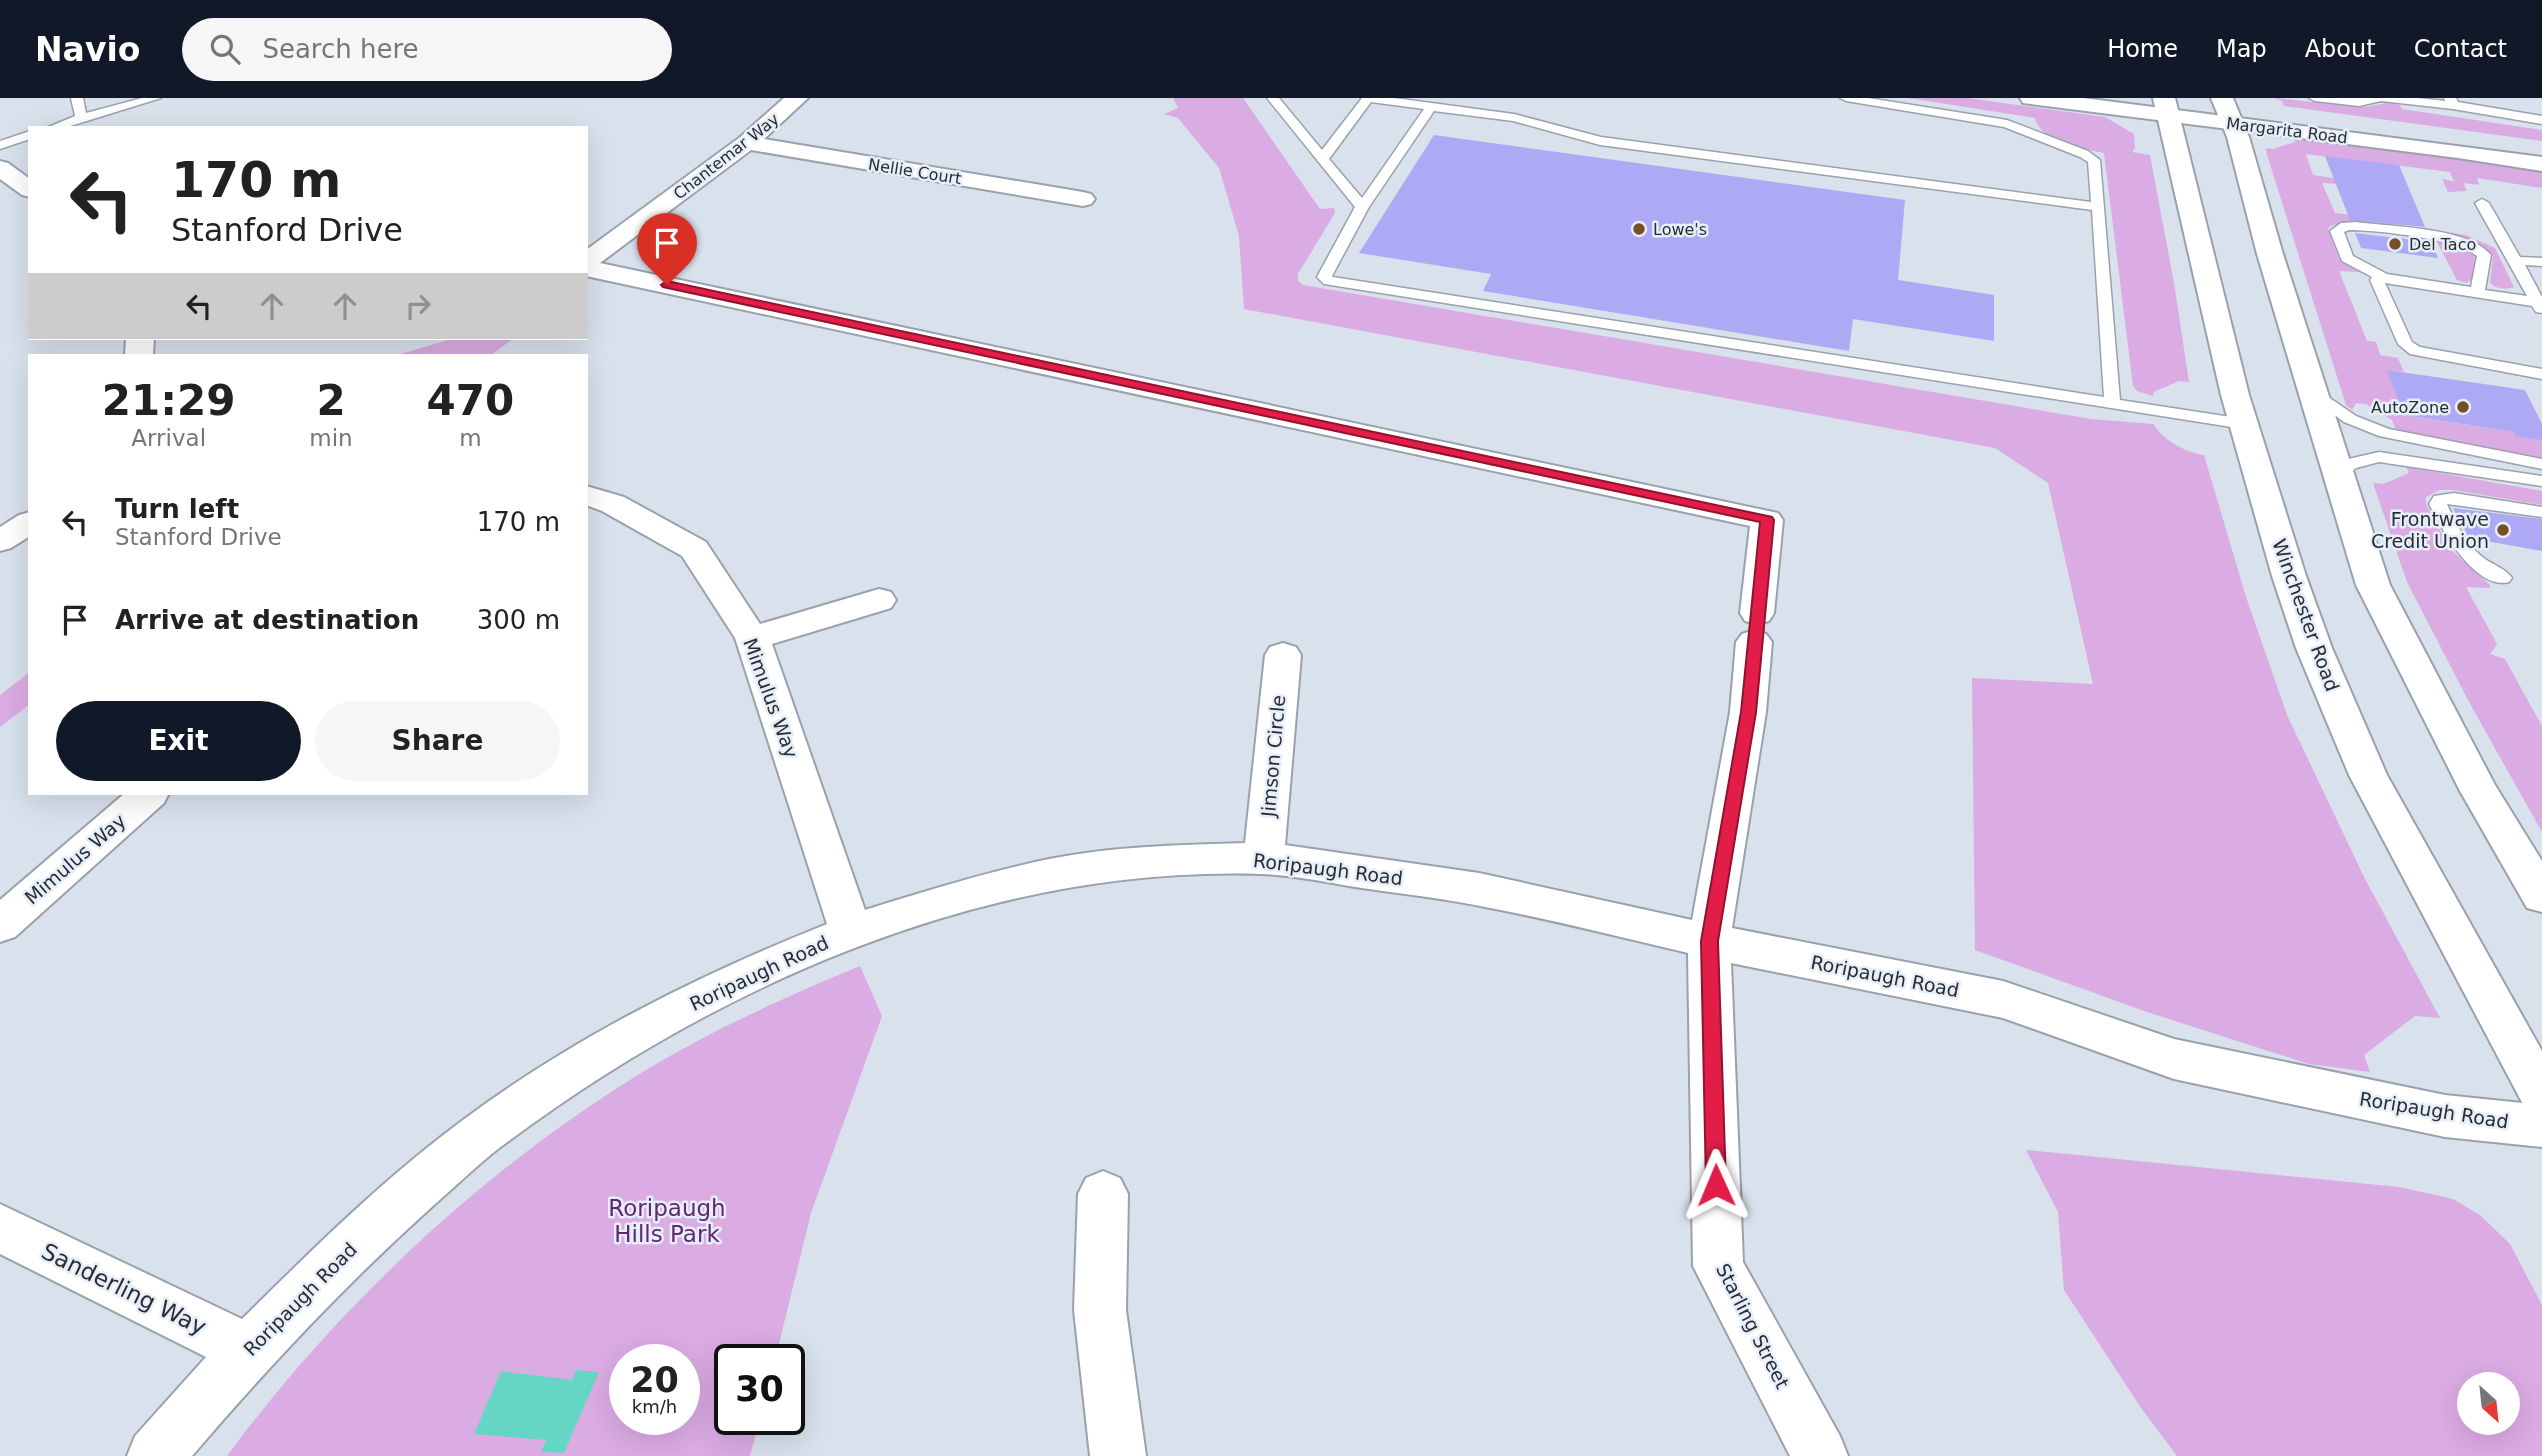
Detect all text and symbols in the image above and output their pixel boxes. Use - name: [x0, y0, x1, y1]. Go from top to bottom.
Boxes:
- search box: [182, 18, 672, 81]
- text: Navio: [35, 30, 140, 69]
- icon: search: [206, 30, 244, 68]
- text: Search here: [262, 34, 419, 64]
- text: Home: [2107, 35, 2178, 63]
- text: Map: [2216, 35, 2267, 63]
- text: About: [2305, 35, 2376, 63]
- text: Contact: [2414, 35, 2507, 63]
- street label: Chantemar Way: [670, 109, 783, 203]
- street label: Margarita Road: [2225, 114, 2349, 147]
- text: 170 m: [171, 152, 341, 209]
- icon: left: [56, 154, 147, 245]
- street label: Nellie Court: [867, 155, 963, 188]
- text: Stanford Drive: [171, 211, 403, 249]
- pin: [637, 213, 697, 285]
- place label: Lowe's: [1653, 220, 1707, 239]
- marker: Lowe's: [1631, 221, 1647, 237]
- icon: arrive: [648, 224, 686, 262]
- place label: Del Taco: [2409, 235, 2476, 254]
- marker: Del Taco: [2387, 236, 2403, 252]
- icon: left: [180, 287, 218, 325]
- icon: ahead: [253, 287, 291, 325]
- icon: ahead: [326, 287, 364, 325]
- icon: right: [399, 287, 437, 325]
- text: 21:29: [102, 376, 236, 425]
- text: 2: [316, 376, 346, 425]
- text: 470: [427, 376, 514, 425]
- place label: AutoZone: [2371, 398, 2449, 417]
- marker: AutoZone: [2455, 399, 2471, 415]
- text: Arrival: [131, 425, 206, 451]
- text: min: [309, 425, 353, 451]
- text: m: [459, 425, 482, 451]
- text: Turn left: [115, 494, 239, 524]
- icon: left: [56, 503, 94, 541]
- text: 170 m: [477, 507, 560, 537]
- place label: Frontwave Credit Union: [2371, 508, 2489, 552]
- marker: Frontwave Credit Union: [2495, 522, 2511, 538]
- text: Stanford Drive: [115, 524, 282, 550]
- street label: Winchester Road: [2268, 536, 2344, 694]
- icon: arrive: [56, 601, 94, 639]
- text: Arrive at destination: [115, 605, 419, 635]
- text: 300 m: [477, 605, 560, 635]
- street label: Mimulus Way: [739, 635, 803, 761]
- street label: Jimson Circle: [1257, 694, 1289, 819]
- button: Exit: [56, 701, 301, 781]
- button: Share: [315, 701, 560, 781]
- street label: Mimulus Way: [20, 809, 130, 909]
- street label: Roripaugh Road: [1252, 849, 1404, 889]
- street label: Roripaugh Road: [686, 931, 832, 1015]
- street label: Roripaugh Road: [1809, 951, 1961, 1001]
- street label: Roripaugh Road: [2358, 1087, 2510, 1133]
- position arrow: [1679, 1148, 1753, 1222]
- park label: Roripaugh Hills Park: [608, 1195, 726, 1247]
- street label: Sanderling Way: [38, 1238, 210, 1340]
- street label: Roripaugh Road: [239, 1238, 361, 1360]
- street label: Starling Street: [1712, 1260, 1794, 1392]
- speed limit sign: 30: [714, 1344, 805, 1435]
- text: 20: [630, 1360, 679, 1400]
- north arrow: [2457, 1372, 2520, 1435]
- map controls: [2457, 1372, 2520, 1435]
- text: km/h: [632, 1396, 677, 1417]

